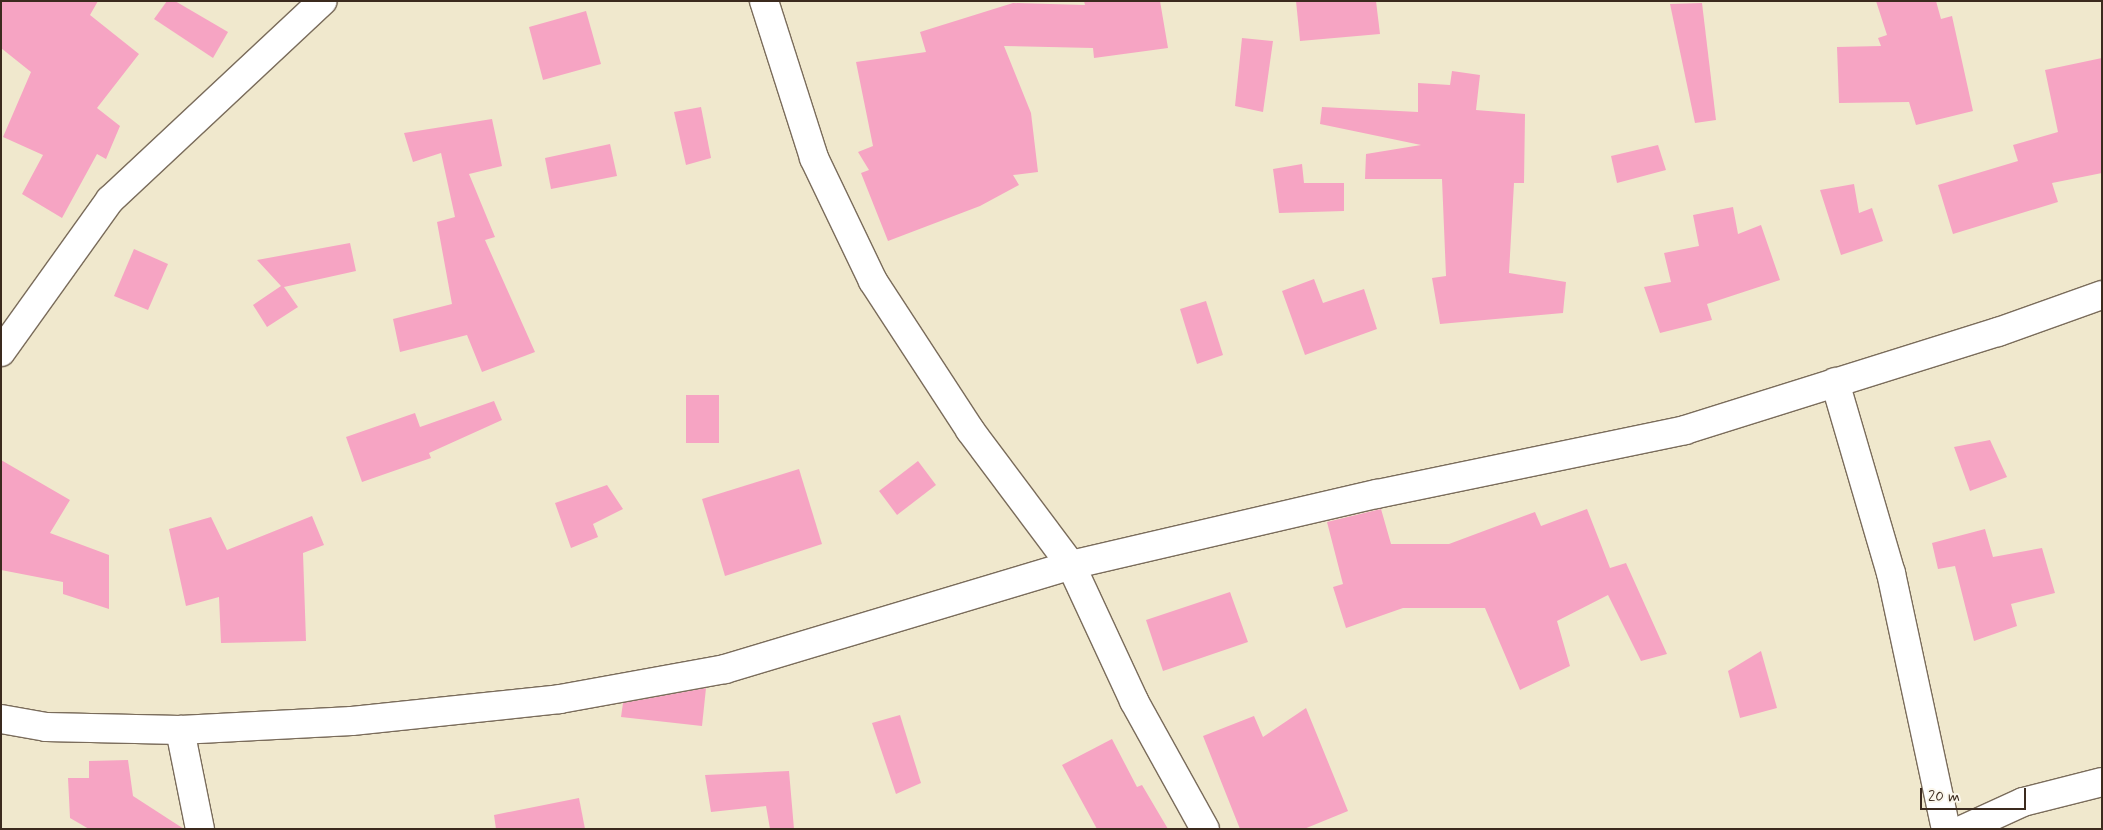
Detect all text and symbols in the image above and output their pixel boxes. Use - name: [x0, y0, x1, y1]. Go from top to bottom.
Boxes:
- scale bar: [1923, 778, 2029, 810]
- text: 20 m: [1928, 787, 1960, 807]

